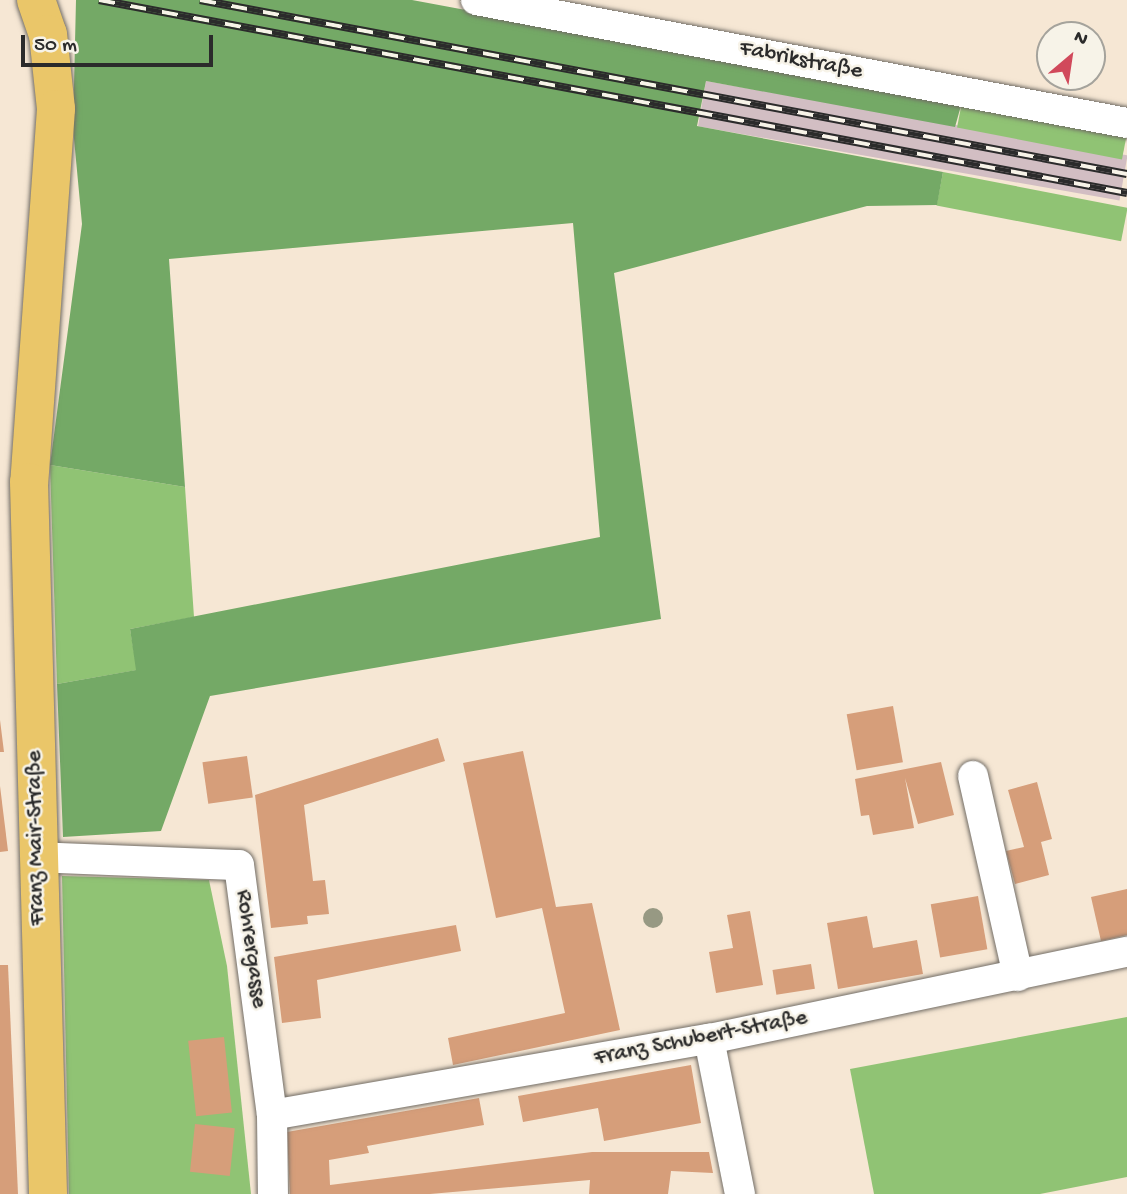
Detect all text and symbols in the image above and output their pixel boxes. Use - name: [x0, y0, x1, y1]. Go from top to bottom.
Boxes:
- scale bar: [24, 21, 217, 65]
- north arrow: [1036, 21, 1106, 91]
- text: N: [1069, 26, 1091, 52]
- text: 50 m: [34, 34, 77, 59]
- street label: Fabrikstraße: [737, 36, 865, 86]
- street label: Franz Mair-Straße: [22, 750, 52, 926]
- street label: Rohrergasse: [228, 888, 272, 1010]
- street label: Franz Schubert-Straße: [592, 1005, 810, 1073]

